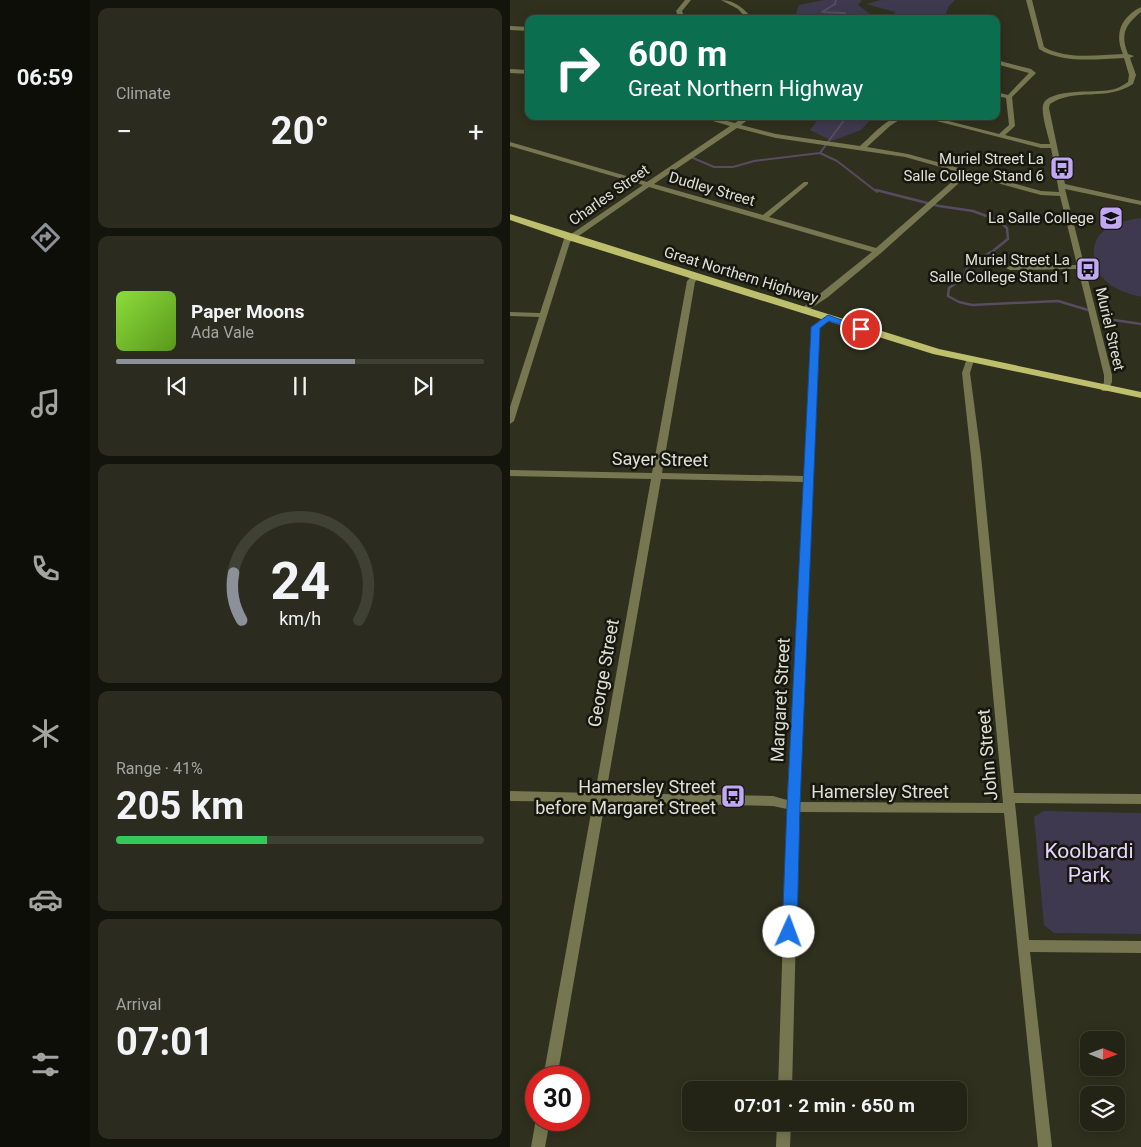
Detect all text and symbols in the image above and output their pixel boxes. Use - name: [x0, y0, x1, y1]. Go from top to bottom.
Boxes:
- text: 600 m: [628, 34, 727, 75]
- icon: right: [545, 35, 610, 100]
- text: 06:59: [17, 65, 73, 90]
- text: Great Northern Highway: [628, 76, 863, 101]
- text: Climate: [116, 84, 171, 103]
- text: 20°: [271, 109, 329, 153]
- text: −: [116, 115, 132, 148]
- text: +: [468, 115, 484, 148]
- place label: Muriel Street La Salle College Stand 6: [903, 150, 1044, 185]
- bus stop icon: Muriel Street La Salle College Stand 6: [1049, 155, 1075, 181]
- street label: Charles Street: [565, 161, 653, 229]
- street label: Dudley Street: [667, 168, 757, 210]
- school or university icon: La Salle College: [1098, 205, 1124, 231]
- place label: La Salle College: [988, 209, 1094, 227]
- icon: directions: [28, 220, 63, 255]
- street label: Great Northern Highway: [662, 243, 820, 307]
- place label: Muriel Street La Salle College Stand 1: [929, 251, 1070, 286]
- bus stop icon: Muriel Street La Salle College Stand 1: [1075, 256, 1101, 282]
- street label: Muriel Street: [1092, 286, 1128, 373]
- text: Paper Moons: [191, 300, 304, 323]
- pin: [840, 308, 882, 350]
- icon: arrive: [847, 315, 875, 343]
- text: Ada Vale: [191, 323, 254, 342]
- icon: previous: [163, 372, 191, 400]
- icon: pause: [286, 372, 314, 400]
- icon: next: [409, 372, 437, 400]
- icon: music: [28, 386, 63, 421]
- street label: Sayer Street: [612, 448, 708, 470]
- icon: phone: [28, 551, 63, 586]
- text: 24: [270, 551, 330, 612]
- text: km/h: [279, 608, 321, 629]
- street label: George Street: [583, 617, 623, 729]
- street label: Margaret Street: [766, 637, 794, 763]
- street label: John Street: [973, 708, 1001, 802]
- icon: climate: [28, 716, 63, 751]
- text: Range · 41%: [116, 759, 203, 778]
- place label: Hamersley Street before Margaret Street: [535, 776, 716, 818]
- street label: Hamersley Street: [811, 781, 949, 802]
- bus stop icon: Hamersley Street before Margaret Street: [720, 783, 746, 809]
- text: 205 km: [116, 784, 244, 828]
- park label: Koolbardi Park: [1044, 839, 1134, 887]
- icon: car: [28, 882, 63, 917]
- position arrow: [762, 905, 814, 957]
- text: Arrival: [116, 995, 161, 1014]
- text: 07:01: [116, 1020, 214, 1064]
- north arrow: [1080, 1031, 1125, 1076]
- map controls: [1080, 1031, 1125, 1131]
- icon: filters: [28, 1047, 63, 1082]
- speed limit sign: 30: [525, 1066, 590, 1131]
- button: layers: [1080, 1086, 1125, 1131]
- text: 07:01 · 2 min · 650 m: [734, 1094, 915, 1117]

